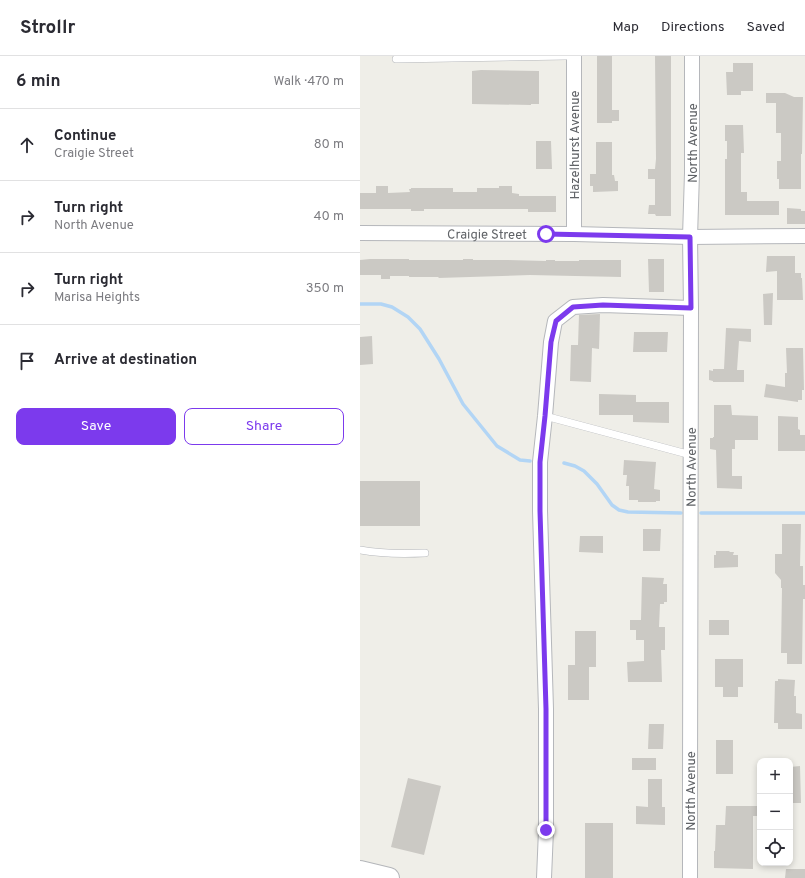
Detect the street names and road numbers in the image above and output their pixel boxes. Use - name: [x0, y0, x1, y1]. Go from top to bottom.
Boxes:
- street label: Hazelhurst Avenue: [568, 91, 584, 199]
- street label: North Avenue: [686, 103, 702, 183]
- street label: Craigie Street: [447, 227, 527, 244]
- street label: North Avenue: [685, 427, 701, 507]
- street label: North Avenue: [684, 751, 700, 831]

